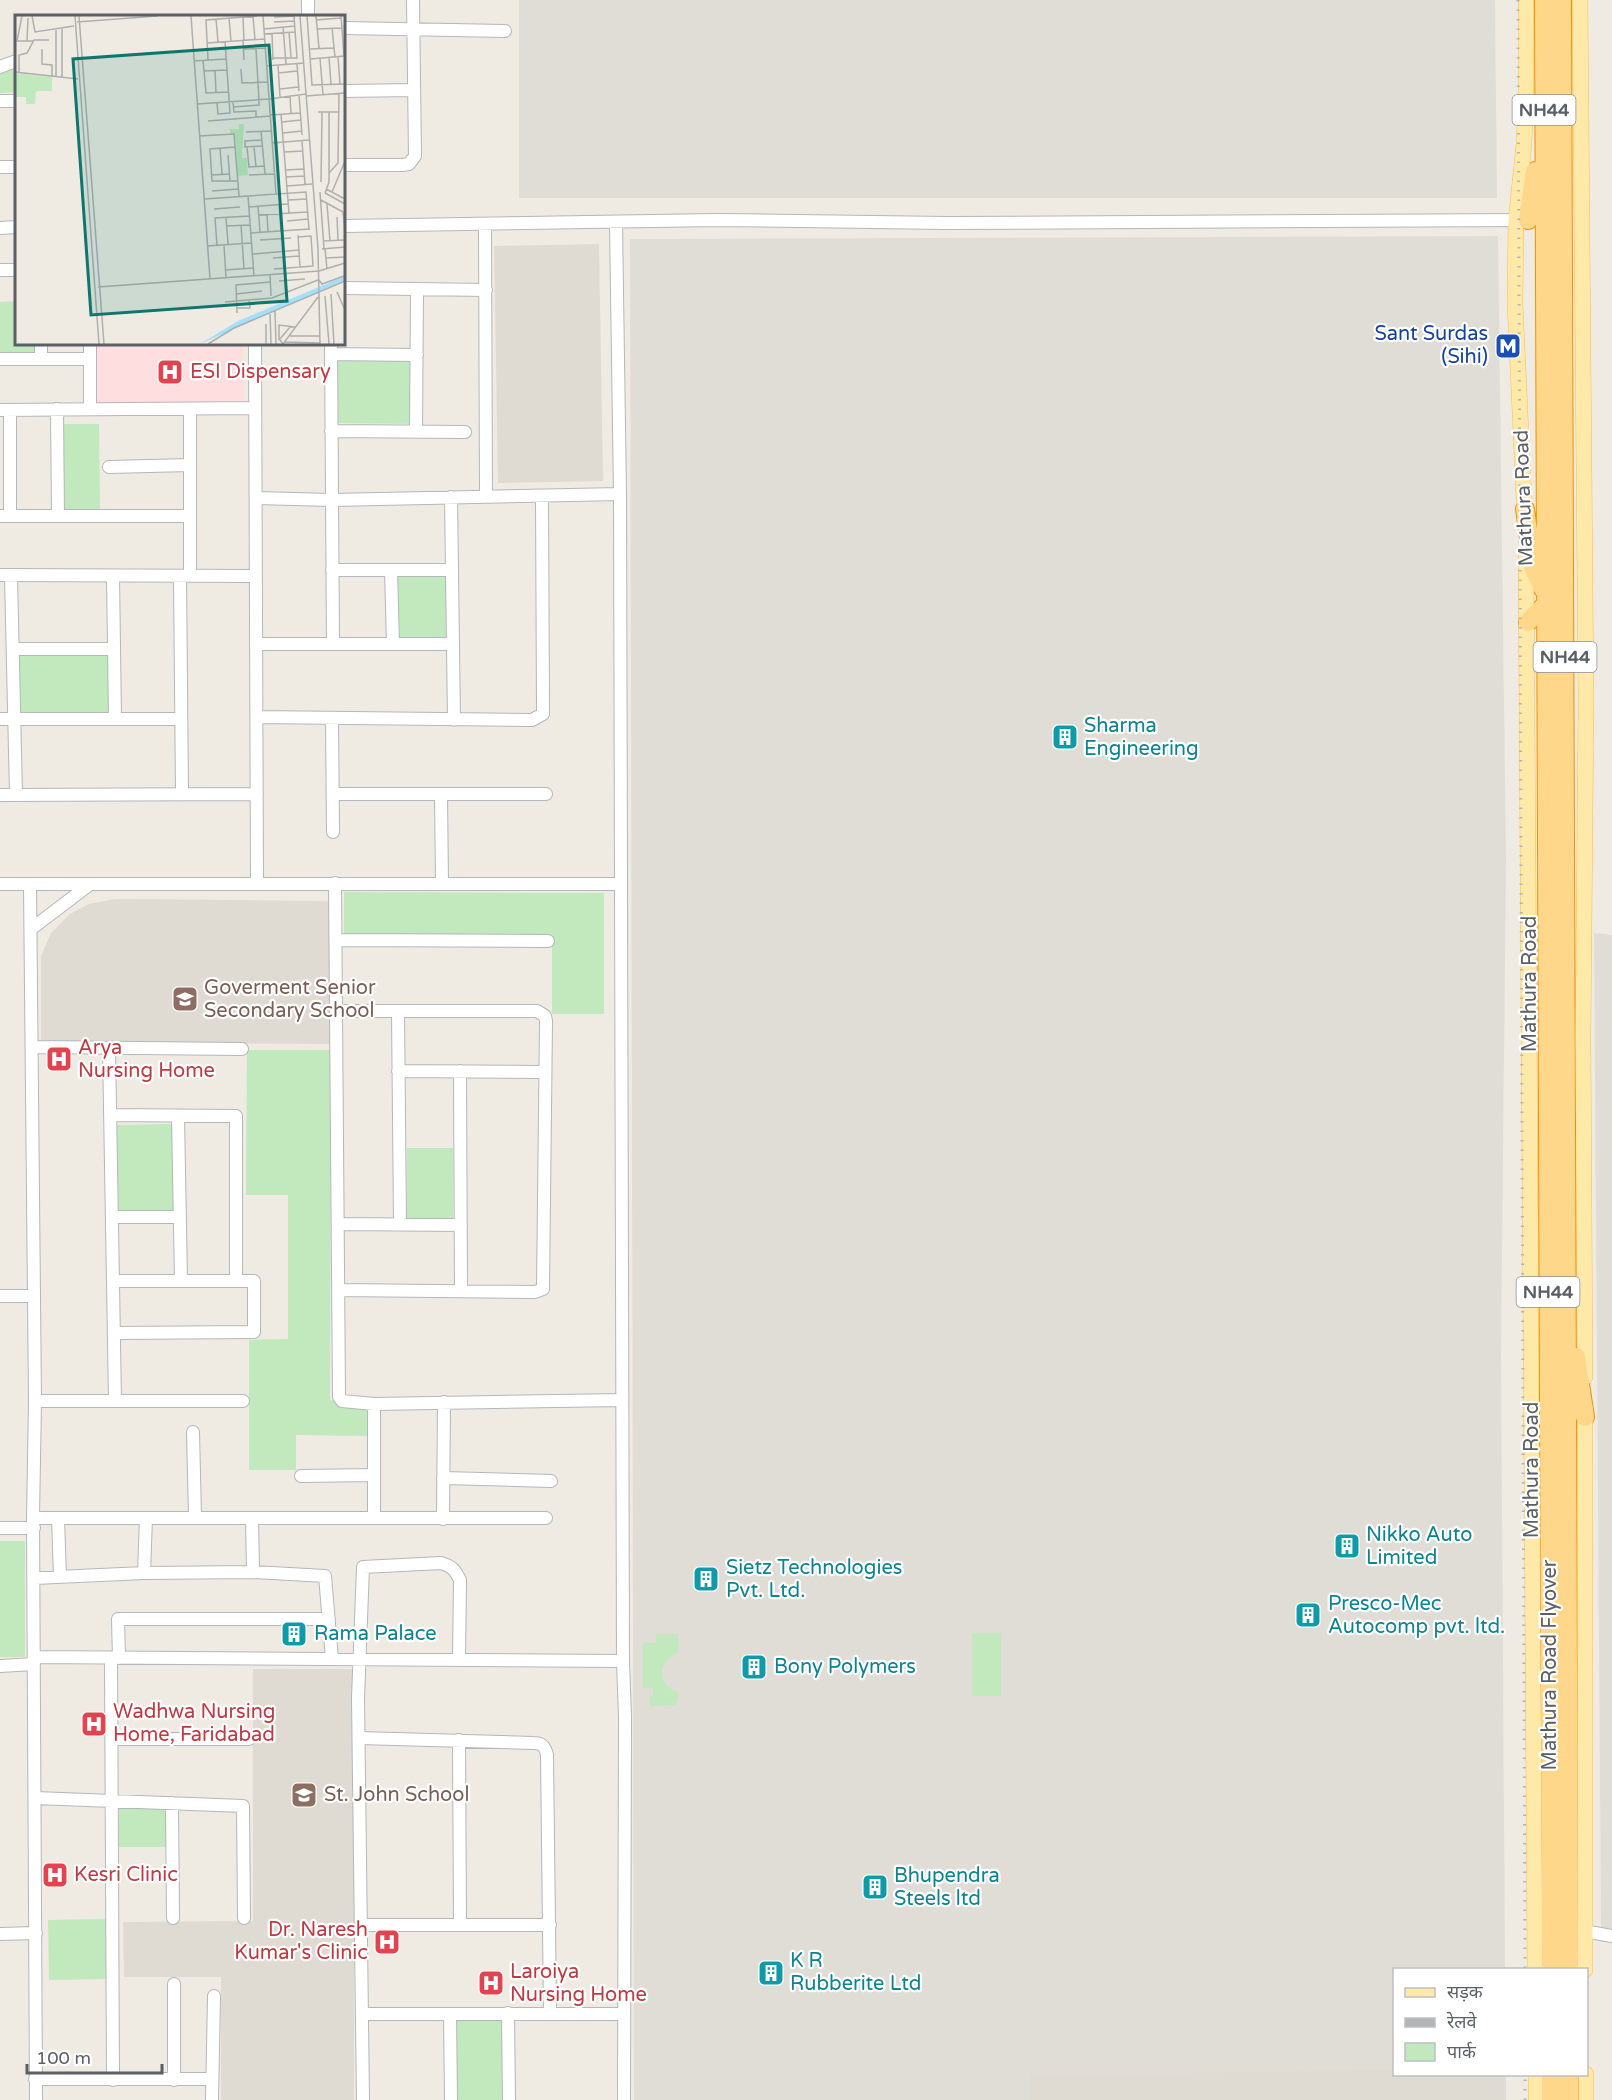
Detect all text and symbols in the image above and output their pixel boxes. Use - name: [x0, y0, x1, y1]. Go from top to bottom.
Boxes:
- inset map: [15, 15, 345, 345]
- road number: NH44: [1512, 95, 1576, 125]
- place label: Sant Surdas (Sihi): [1375, 322, 1488, 369]
- metro station icon: Sant Surdas (Sihi): [1493, 331, 1523, 361]
- hospital icon: ESI Dispensary: [155, 357, 185, 387]
- place label: ESI Dispensary: [190, 360, 331, 384]
- street label: Mathura Road: [1510, 429, 1538, 567]
- road number: NH44: [1534, 642, 1596, 672]
- place label: Sharma Engineering: [1084, 714, 1199, 761]
- building icon: Sharma Engineering: [1050, 722, 1080, 752]
- street label: Mathura Road: [1518, 916, 1542, 1052]
- place label: Goverment Senior Secondary School: [204, 976, 376, 1023]
- school or university icon: Goverment Senior Secondary School: [170, 984, 200, 1014]
- place label: Arya Nursing Home: [78, 1036, 215, 1083]
- hospital icon: Arya Nursing Home: [44, 1044, 74, 1074]
- road number: NH44: [1516, 1277, 1580, 1307]
- street label: Mathura Road: [1520, 1402, 1544, 1538]
- place label: Nikko Auto Limited: [1366, 1523, 1472, 1570]
- building icon: Nikko Auto Limited: [1332, 1531, 1362, 1561]
- place label: Sietz Technologies Pvt. Ltd.: [726, 1556, 902, 1603]
- street label: Mathura Road Flyover: [1538, 1559, 1562, 1770]
- building icon: Sietz Technologies Pvt. Ltd.: [691, 1564, 721, 1594]
- place label: Presco-Mec Autocomp pvt. ltd.: [1328, 1592, 1505, 1639]
- building icon: Presco-Mec Autocomp pvt. ltd.: [1293, 1600, 1323, 1630]
- building icon: Rama Palace: [279, 1619, 309, 1649]
- place label: Rama Palace: [314, 1622, 437, 1646]
- building icon: Bony Polymers: [739, 1652, 769, 1682]
- place label: Bony Polymers: [774, 1655, 916, 1679]
- place label: Wadhwa Nursing Home, Faridabad: [113, 1700, 275, 1747]
- hospital icon: Wadhwa Nursing Home, Faridabad: [79, 1709, 109, 1739]
- school or university icon: St. John School: [289, 1780, 319, 1810]
- place label: St. John School: [324, 1783, 469, 1807]
- hospital icon: Kesri Clinic: [40, 1860, 70, 1890]
- place label: Kesri Clinic: [74, 1863, 178, 1887]
- place label: Bhupendra Steels ltd: [894, 1864, 1000, 1911]
- building icon: Bhupendra Steels ltd: [860, 1872, 890, 1902]
- place label: Dr. Naresh Kumar's Clinic: [234, 1918, 368, 1965]
- hospital icon: Dr. Naresh Kumar's Clinic: [372, 1927, 402, 1957]
- place label: K R Rubberite Ltd: [790, 1949, 921, 1996]
- building icon: K R Rubberite Ltd: [756, 1958, 786, 1988]
- place label: Laroiya Nursing Home: [510, 1960, 647, 2007]
- hospital icon: Laroiya Nursing Home: [476, 1968, 506, 1998]
- legend: [1393, 1968, 1588, 2076]
- text: सड़क: [1447, 1981, 1484, 2003]
- text: रेलवे: [1446, 2011, 1478, 2033]
- scale bar: [27, 2037, 162, 2075]
- text: पार्क: [1447, 2041, 1477, 2063]
- text: 100 m: [36, 2047, 91, 2069]

